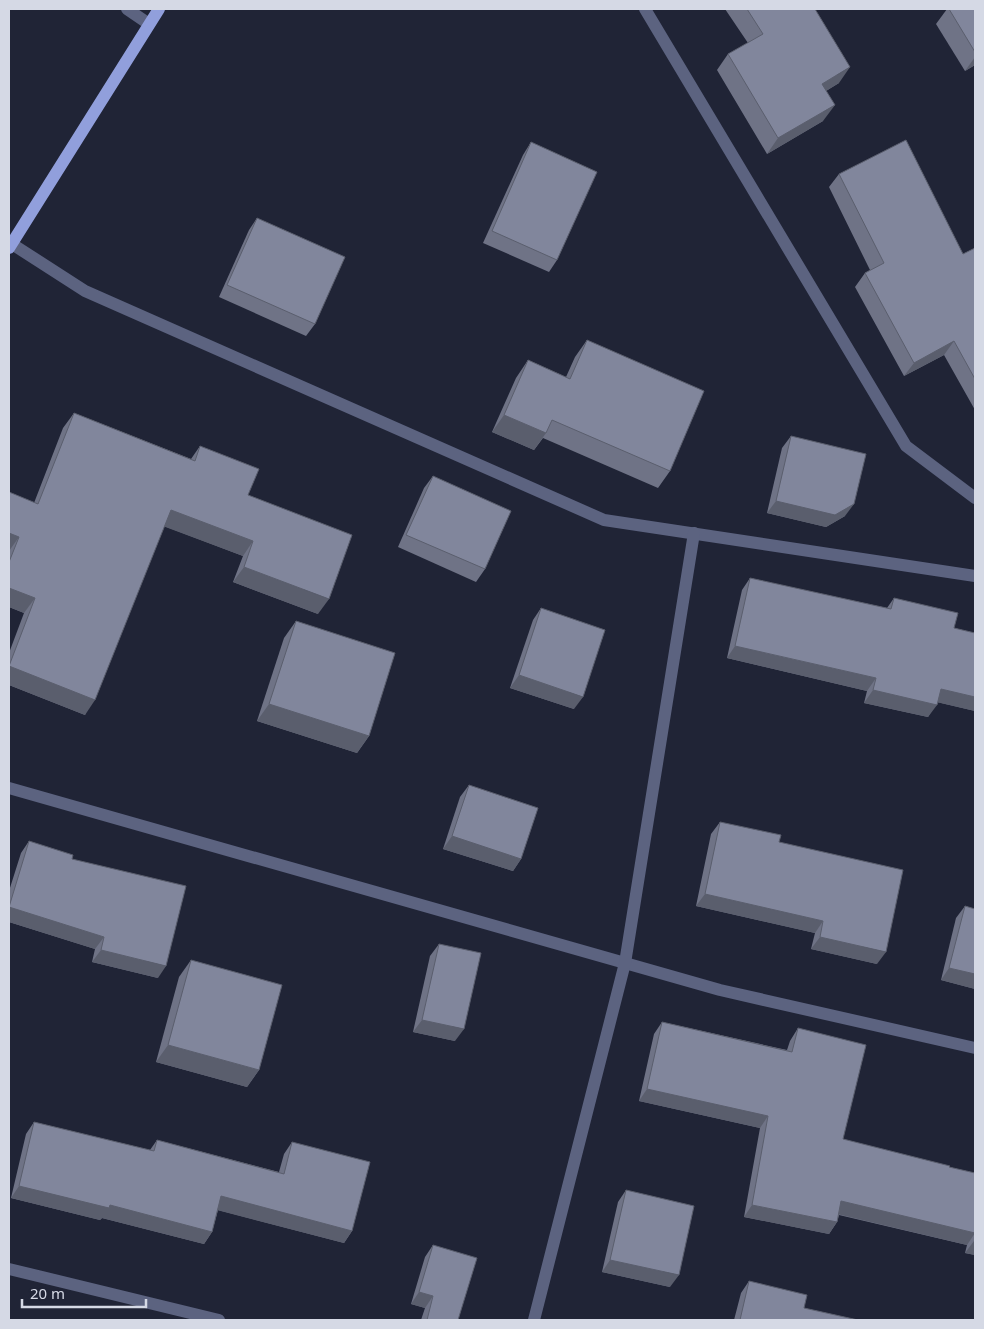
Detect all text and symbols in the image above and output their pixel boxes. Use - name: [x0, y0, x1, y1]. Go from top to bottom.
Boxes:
- scale bar: [22, 1276, 146, 1308]
- text: 20 m: [30, 1283, 65, 1303]

